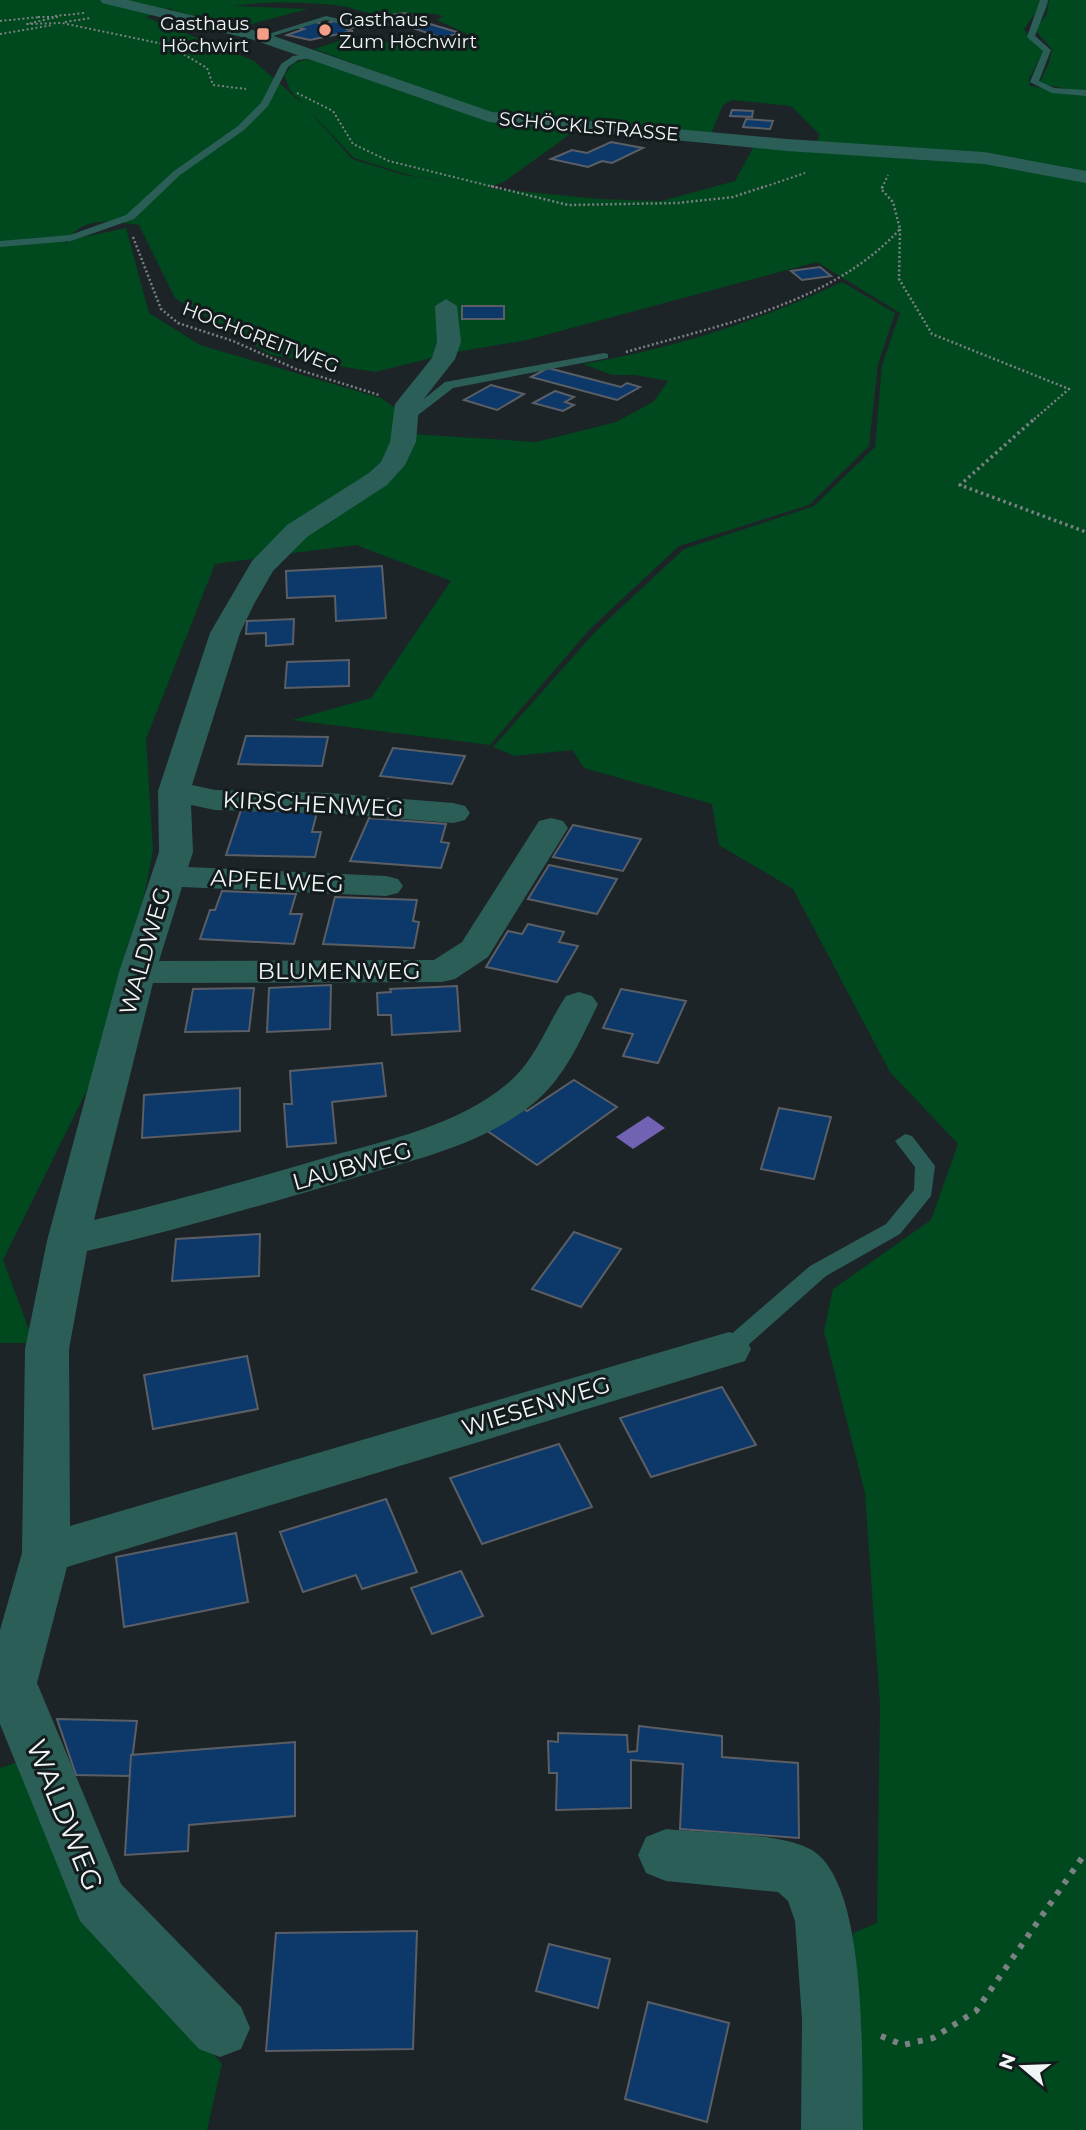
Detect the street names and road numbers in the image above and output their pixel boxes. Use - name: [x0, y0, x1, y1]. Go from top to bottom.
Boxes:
- street label: SCHÖCKLSTRASSE: [498, 107, 680, 146]
- street label: HOCHGREITWEG: [179, 297, 343, 378]
- street label: KIRSCHENWEG: [222, 785, 404, 823]
- street label: APFELWEG: [210, 864, 344, 898]
- street label: WALDWEG: [113, 884, 177, 1018]
- street label: BLUMENWEG: [258, 957, 420, 985]
- street label: LAUBWEG: [289, 1136, 415, 1196]
- street label: WIESENWEG: [458, 1370, 614, 1442]
- street label: WALDWEG: [19, 1734, 111, 1896]

